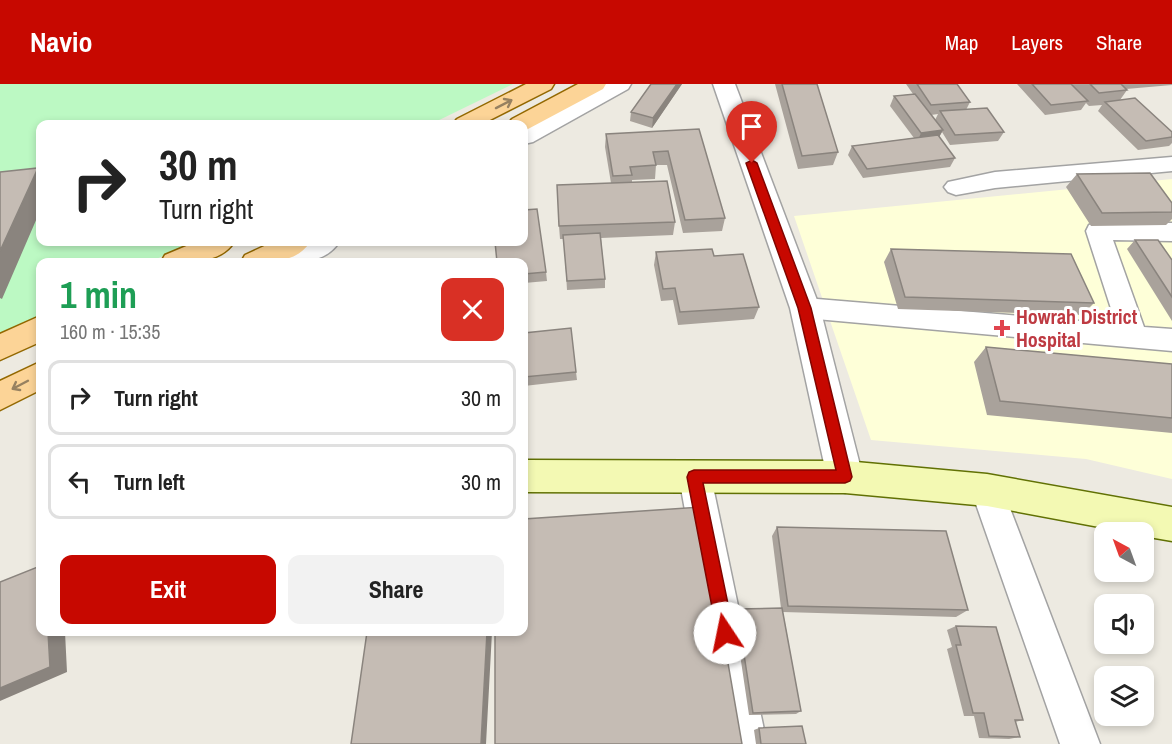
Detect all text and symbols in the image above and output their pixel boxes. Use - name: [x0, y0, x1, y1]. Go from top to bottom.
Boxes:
- text: Navio: [30, 23, 93, 61]
- text: Map: [945, 28, 978, 57]
- text: Layers: [1011, 28, 1063, 57]
- text: Share: [1096, 28, 1142, 57]
- one-way arrow: [495, 98, 513, 109]
- pin: [726, 101, 777, 163]
- icon: arrive: [735, 110, 768, 143]
- text: 30 m: [159, 137, 238, 193]
- icon: right: [60, 144, 138, 222]
- text: Turn right: [159, 191, 253, 227]
- text: 1 min: [60, 271, 137, 319]
- button: close: [441, 278, 504, 341]
- place label: Howrah District Hospital: [1016, 303, 1138, 353]
- text: 160 m · 15:35: [60, 318, 160, 345]
- marker: Howrah District Hospital: [993, 319, 1011, 337]
- one-way arrow: [12, 380, 30, 391]
- icon: right: [63, 381, 96, 414]
- text: Turn right: [114, 383, 198, 413]
- text: 30 m: [461, 383, 501, 413]
- icon: left: [63, 465, 96, 498]
- text: Turn left: [114, 467, 185, 497]
- text: 30 m: [461, 467, 501, 497]
- north arrow: [1094, 522, 1154, 582]
- map controls: [1094, 522, 1154, 726]
- button: Exit: [60, 555, 276, 624]
- button: Share: [288, 555, 504, 624]
- button: sound: [1094, 594, 1154, 654]
- position arrow: [693, 601, 757, 665]
- button: layers: [1094, 666, 1154, 726]

